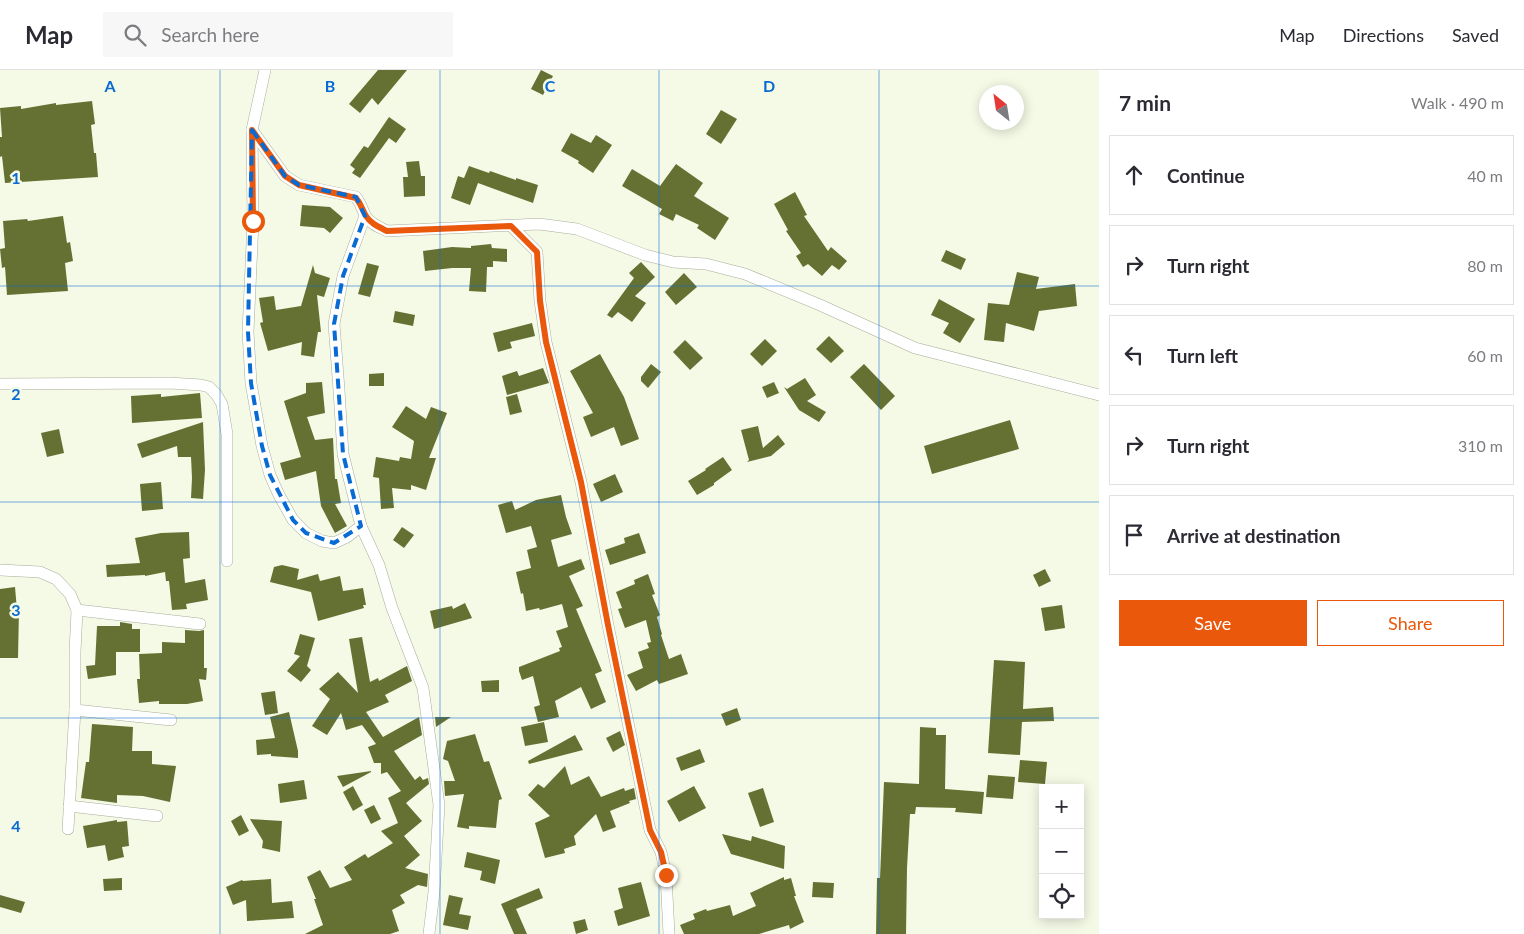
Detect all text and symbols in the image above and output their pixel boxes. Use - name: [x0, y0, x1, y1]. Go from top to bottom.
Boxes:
- search box: [103, 12, 453, 57]
- text: Map: [25, 20, 73, 49]
- icon: search: [121, 21, 149, 49]
- text: Search here: [161, 23, 259, 46]
- text: Map: [1279, 24, 1315, 46]
- text: Directions: [1343, 24, 1424, 46]
- text: Saved: [1452, 24, 1499, 46]
- text: A: [103, 76, 116, 95]
- text: B: [325, 76, 335, 95]
- text: C: [545, 76, 556, 95]
- text: D: [763, 76, 775, 95]
- north arrow: [979, 85, 1024, 130]
- text: 7 min: [1119, 90, 1171, 115]
- text: Walk · 490 m: [1411, 93, 1504, 112]
- icon: ahead: [1120, 161, 1148, 189]
- text: Continue: [1167, 164, 1245, 187]
- text: 40 m: [1467, 166, 1503, 185]
- text: 1: [11, 168, 21, 187]
- route start: [242, 210, 265, 233]
- icon: right: [1120, 251, 1148, 279]
- text: Turn right: [1167, 254, 1249, 277]
- text: 80 m: [1467, 256, 1503, 275]
- icon: left: [1120, 341, 1148, 369]
- text: Turn left: [1167, 344, 1238, 367]
- text: 60 m: [1467, 346, 1503, 365]
- text: 2: [11, 384, 21, 403]
- icon: right: [1120, 431, 1148, 459]
- text: Turn right: [1167, 434, 1249, 457]
- text: 310 m: [1458, 436, 1503, 455]
- icon: arrive: [1120, 521, 1148, 549]
- text: Arrive at destination: [1167, 524, 1340, 547]
- text: 3: [11, 600, 21, 619]
- button: Save: [1119, 600, 1307, 646]
- button: Share: [1317, 600, 1504, 646]
- map controls: [1039, 784, 1084, 919]
- button: +: [1039, 784, 1084, 829]
- text: 4: [11, 816, 21, 835]
- button: −: [1039, 829, 1084, 874]
- route end: [655, 864, 678, 887]
- button: locate: [1039, 874, 1084, 919]

